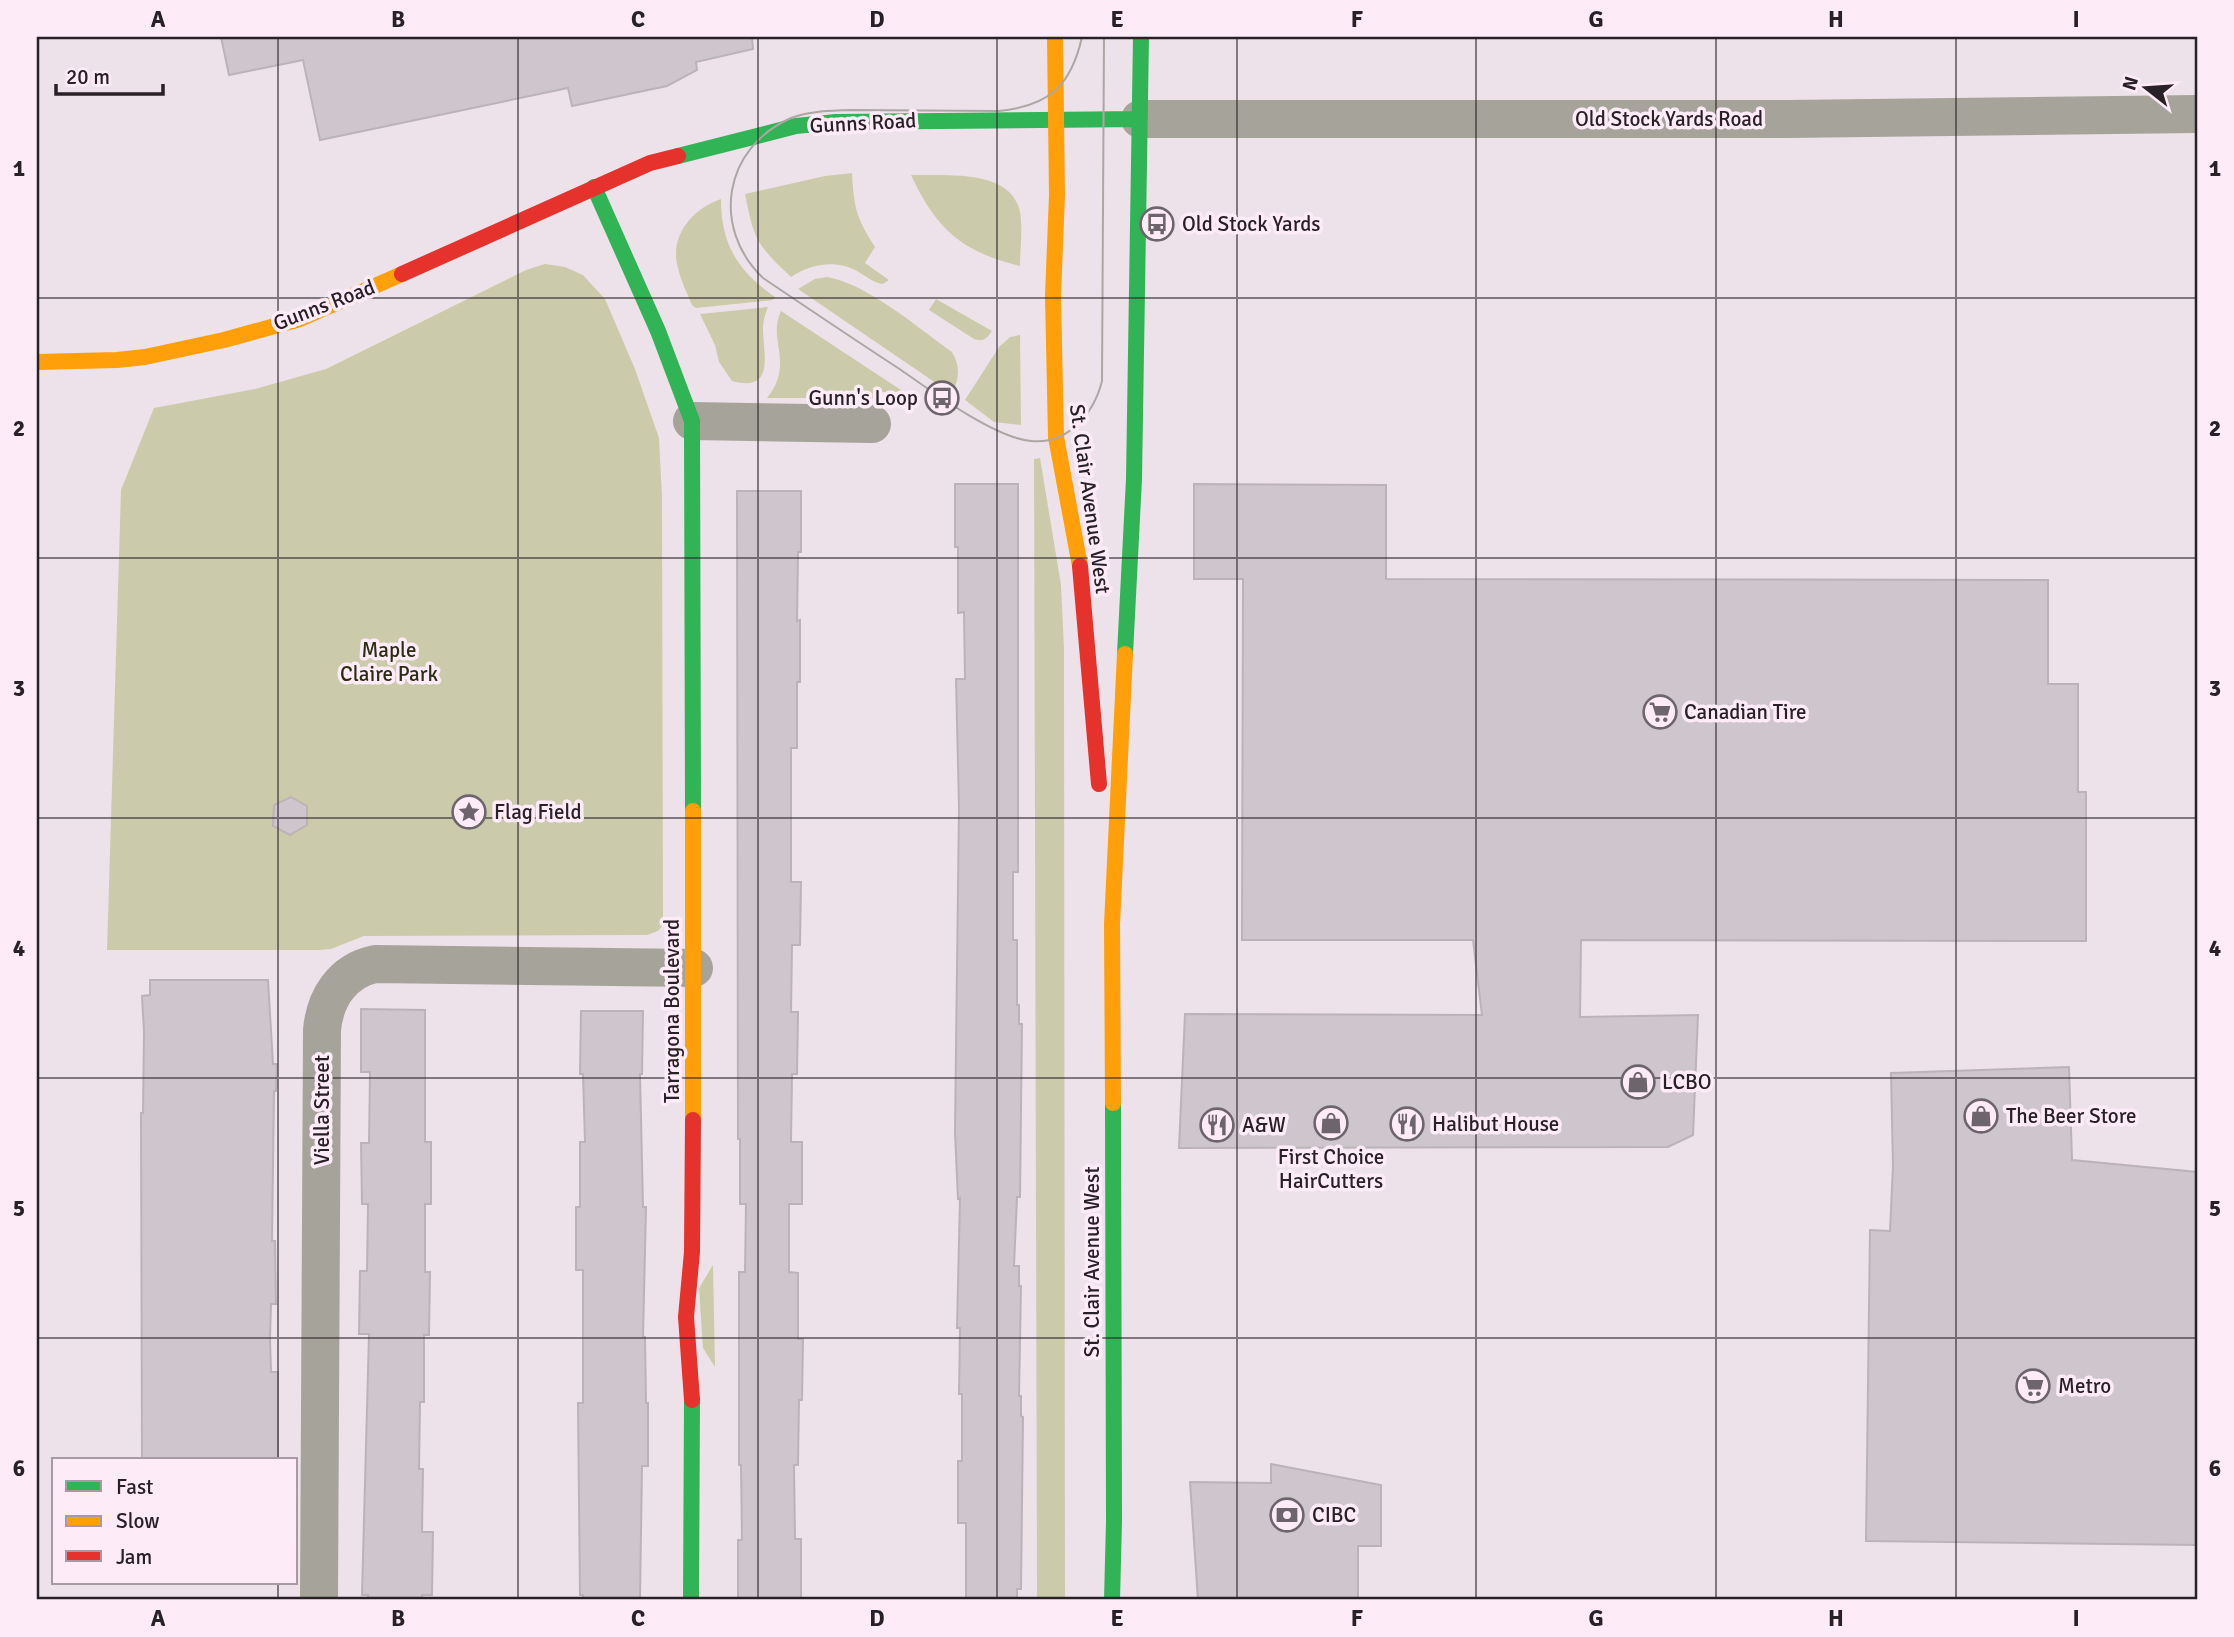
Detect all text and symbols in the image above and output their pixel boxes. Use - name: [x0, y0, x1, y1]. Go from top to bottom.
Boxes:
- text: A: [151, 5, 166, 34]
- text: B: [391, 5, 405, 34]
- text: C: [631, 5, 645, 34]
- text: D: [869, 5, 885, 34]
- text: E: [1110, 5, 1124, 34]
- text: F: [1351, 5, 1363, 34]
- text: G: [1588, 5, 1604, 34]
- text: H: [1828, 5, 1844, 34]
- text: I: [2072, 5, 2080, 34]
- scale bar: [56, 52, 163, 96]
- north arrow: [2112, 52, 2182, 122]
- text: 20 m: [66, 64, 110, 90]
- text: N: [2117, 73, 2144, 93]
- street label: Old Stock Yards Road: [1575, 106, 1763, 132]
- street label: Gunns Road: [809, 107, 917, 139]
- text: 1: [13, 154, 25, 183]
- text: 1: [2209, 154, 2221, 183]
- bus stop icon: Old Stock Yards: [1138, 205, 1176, 243]
- place label: Old Stock Yards: [1182, 211, 1321, 237]
- street label: Gunns Road: [270, 274, 378, 336]
- bus stop icon: Gunn's Loop: [923, 379, 961, 417]
- place label: Gunn's Loop: [809, 385, 918, 411]
- street label: St. Clair Avenue West: [1064, 403, 1116, 595]
- text: 2: [13, 414, 25, 443]
- text: 2: [2209, 414, 2221, 443]
- park label: Maple Claire Park: [340, 637, 438, 687]
- text: 3: [13, 674, 25, 703]
- text: 3: [2209, 674, 2221, 703]
- supermarket icon: Canadian Tire: [1641, 693, 1679, 731]
- place label: Canadian Tire: [1684, 699, 1807, 725]
- place icon: Flag Field: [450, 793, 488, 831]
- place label: Flag Field: [494, 799, 582, 825]
- street label: Tarragona Boulevard: [659, 919, 685, 1103]
- text: 4: [13, 934, 25, 963]
- text: 4: [2209, 934, 2221, 963]
- street label: Viella Street: [309, 1055, 335, 1165]
- shop icon: LCBO: [1619, 1063, 1657, 1101]
- place label: LCBO: [1662, 1069, 1711, 1095]
- shop icon: The Beer Store: [1962, 1097, 2000, 1135]
- place label: The Beer Store: [2006, 1103, 2137, 1129]
- shop icon: First Choice HairCutters: [1312, 1104, 1350, 1142]
- restaurant icon: Halibut House: [1388, 1105, 1426, 1143]
- restaurant icon: A&W: [1198, 1106, 1236, 1144]
- place label: Halibut House: [1432, 1111, 1559, 1137]
- place label: A&W: [1242, 1112, 1286, 1138]
- place label: First Choice HairCutters: [1278, 1144, 1384, 1194]
- street label: St. Clair Avenue West: [1079, 1166, 1105, 1358]
- text: 5: [13, 1194, 25, 1223]
- text: 5: [2209, 1194, 2221, 1223]
- supermarket icon: Metro: [2014, 1367, 2052, 1405]
- place label: Metro: [2058, 1373, 2111, 1399]
- text: 6: [13, 1454, 25, 1483]
- text: 6: [2209, 1454, 2221, 1483]
- legend: [52, 1458, 298, 1584]
- text: Fast: [116, 1474, 153, 1500]
- bank icon: CIBC: [1268, 1496, 1306, 1534]
- place label: CIBC: [1312, 1502, 1356, 1528]
- text: Slow: [116, 1508, 160, 1534]
- text: Jam: [116, 1544, 152, 1570]
- text: A: [151, 1604, 166, 1633]
- text: B: [391, 1604, 405, 1633]
- text: C: [631, 1604, 645, 1633]
- text: D: [869, 1604, 885, 1633]
- text: E: [1110, 1604, 1124, 1633]
- text: F: [1351, 1604, 1363, 1633]
- text: G: [1588, 1604, 1604, 1633]
- text: H: [1828, 1604, 1844, 1633]
- text: I: [2072, 1604, 2080, 1633]

